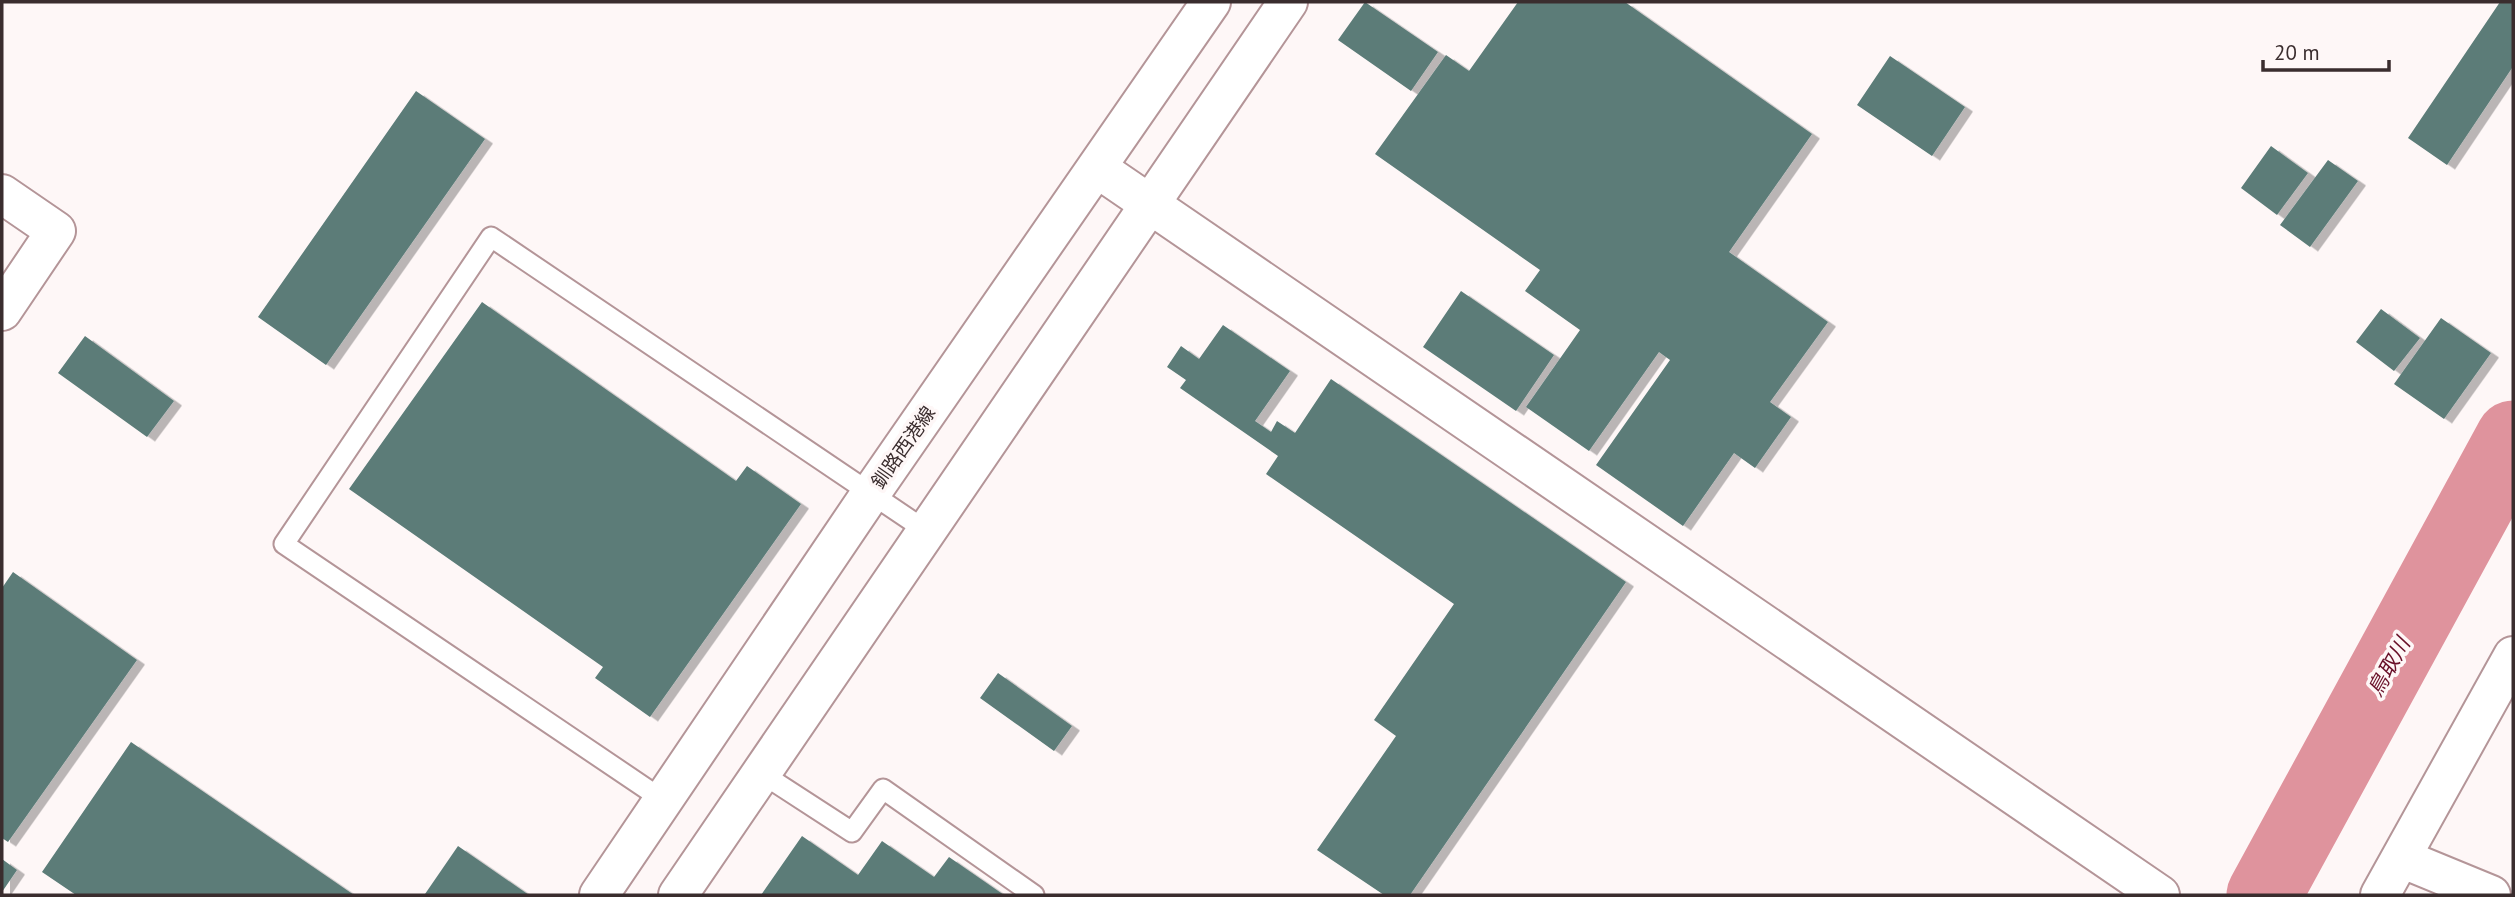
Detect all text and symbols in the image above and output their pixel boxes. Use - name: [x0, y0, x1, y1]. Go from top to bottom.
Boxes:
- scale bar: [2263, 28, 2389, 72]
- text: 20 m: [2274, 39, 2320, 66]
- street label: 釧路西港線: [866, 401, 940, 493]
- water label: 鳥取川: [2361, 631, 2417, 701]

